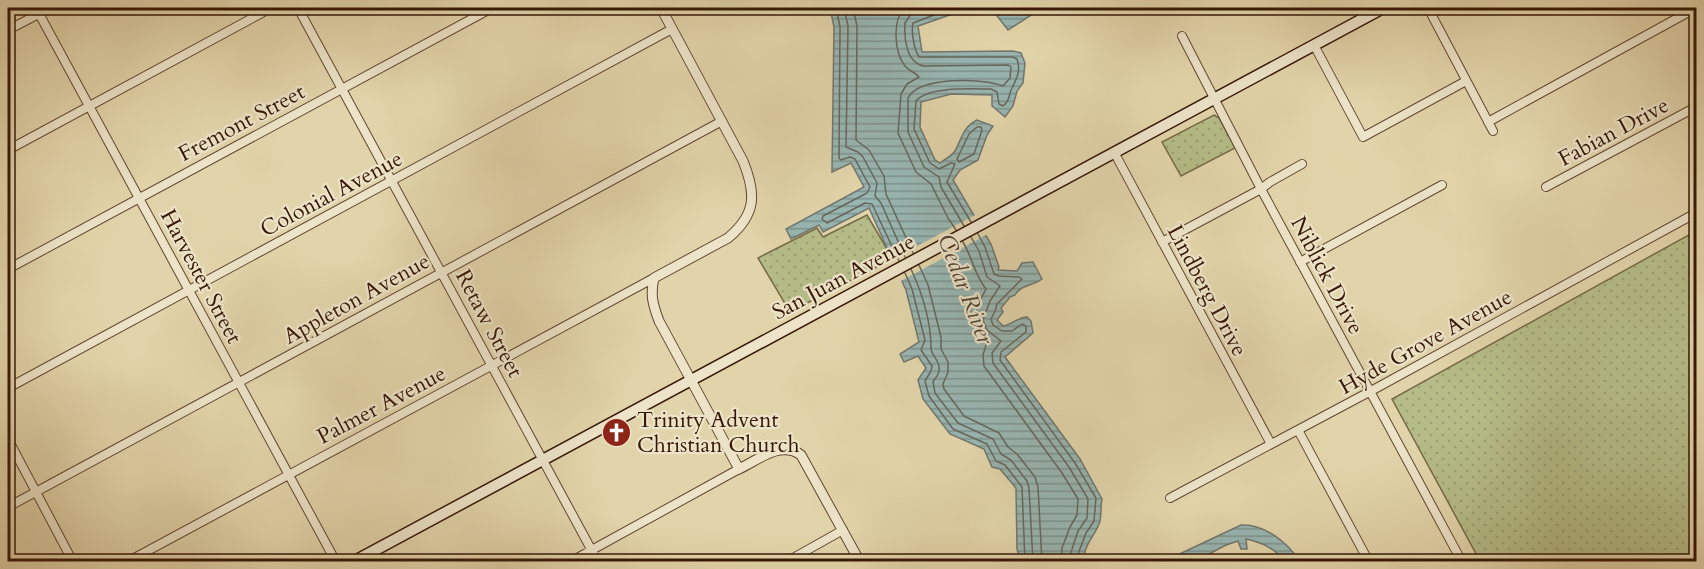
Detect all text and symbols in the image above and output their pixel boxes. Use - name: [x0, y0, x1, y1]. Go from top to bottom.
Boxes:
- street label: Fremont Street: [173, 77, 310, 169]
- street label: Fabian Drive: [1553, 90, 1674, 174]
- street label: Colonial Avenue: [255, 144, 408, 244]
- street label: Harvester Street: [153, 204, 249, 349]
- street label: Niblick Drive: [1283, 211, 1371, 340]
- street label: Lindberg Drive: [1160, 219, 1254, 362]
- street label: San Juan Avenue: [767, 227, 920, 327]
- water label: Cedar River: [929, 229, 1002, 350]
- street label: Appleton Avenue: [278, 246, 435, 352]
- street label: Retaw Street: [448, 264, 530, 383]
- street label: Hyde Grove Avenue: [1334, 282, 1517, 402]
- street label: Palmer Avenue: [312, 358, 451, 451]
- place label: Trinity Advent Christian Church: [637, 405, 800, 460]
- church icon: Trinity Advent Christian Church: [600, 416, 632, 448]

